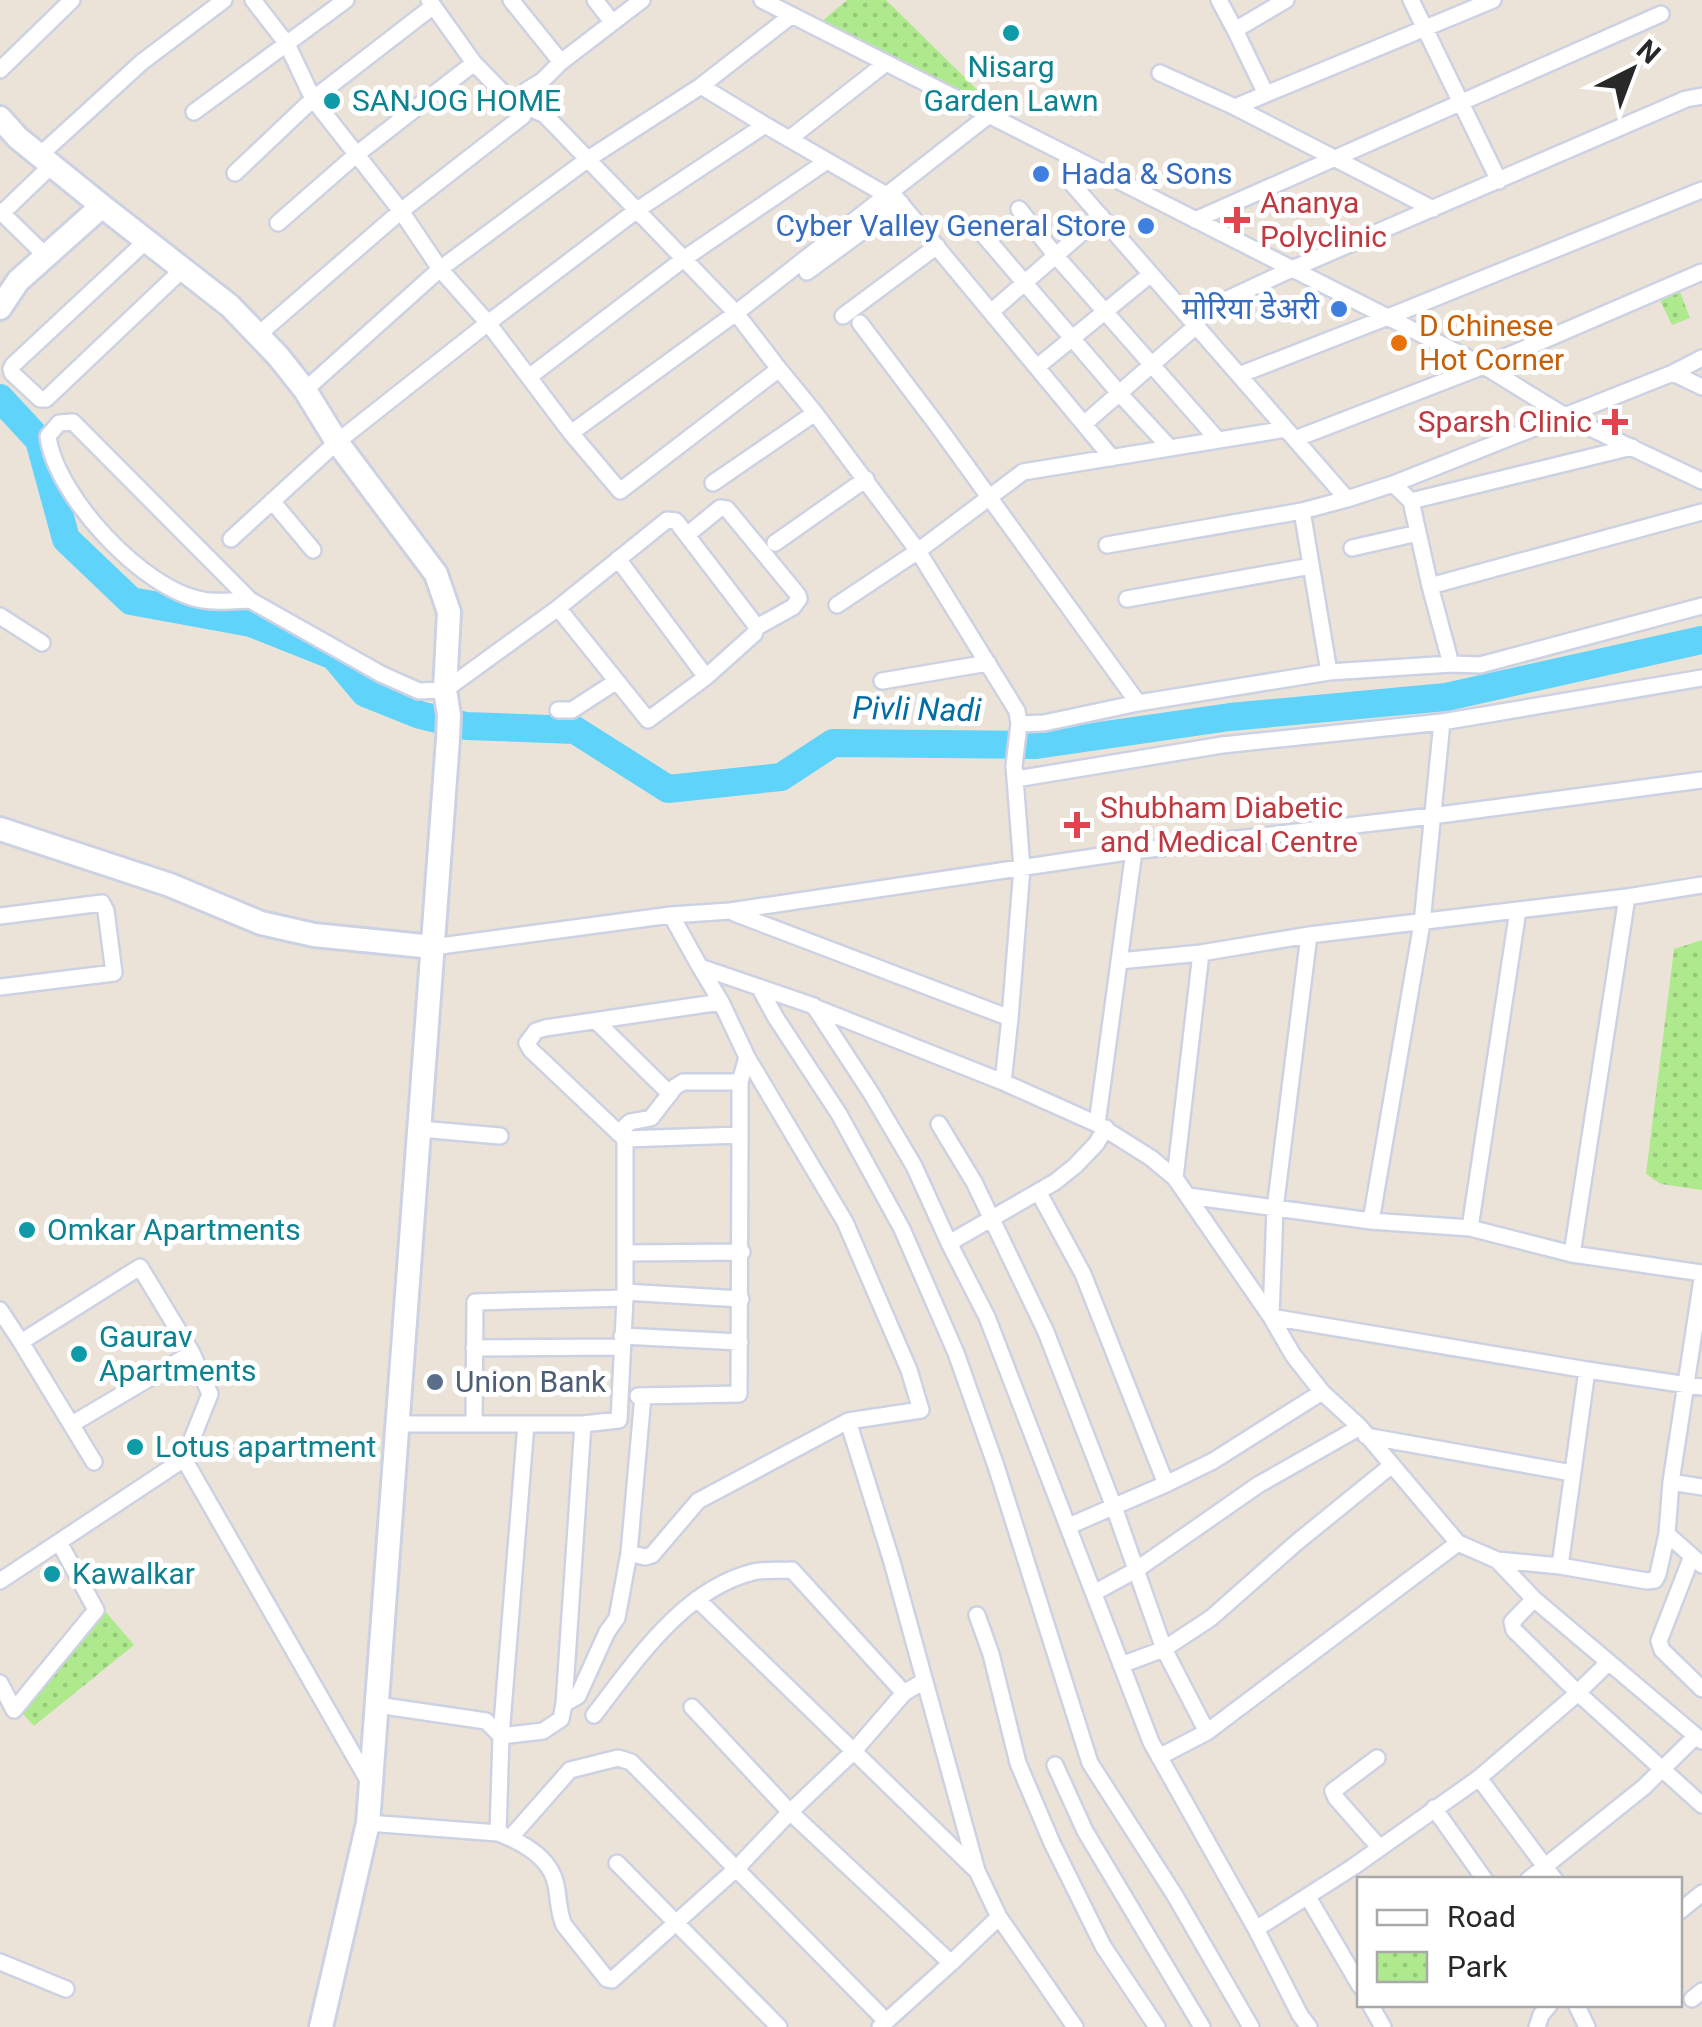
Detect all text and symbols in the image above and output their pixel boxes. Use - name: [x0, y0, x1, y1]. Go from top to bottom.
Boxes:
- north arrow: [1582, 20, 1682, 120]
- marker: Nisarg Garden Lawn: [1000, 22, 1022, 44]
- text: N: [1630, 33, 1667, 71]
- place label: Nisarg Garden Lawn: [923, 49, 1099, 118]
- place label: SANJOG HOME: [352, 83, 561, 118]
- marker: SANJOG HOME: [321, 90, 343, 112]
- place label: Hada & Sons: [1061, 156, 1232, 191]
- marker: Hada & Sons: [1030, 163, 1052, 185]
- place label: Ananya Polyclinic: [1260, 185, 1387, 254]
- marker: Ananya Polyclinic: [1224, 207, 1250, 233]
- place label: Cyber Valley General Store: [776, 208, 1126, 243]
- marker: Cyber Valley General Store: [1135, 215, 1157, 237]
- place label: मोरिया डेअरी: [1182, 291, 1320, 326]
- marker: मोरिया डेअरी: [1328, 298, 1350, 320]
- place label: D Chinese Hot Corner: [1419, 308, 1564, 377]
- marker: D Chinese Hot Corner: [1388, 332, 1410, 354]
- place label: Sparsh Clinic: [1418, 404, 1592, 439]
- marker: Sparsh Clinic: [1602, 409, 1628, 435]
- water label: Pivli Nadi: [852, 689, 982, 729]
- place label: Shubham Diabetic and Medical Centre: [1100, 790, 1358, 859]
- marker: Shubham Diabetic and Medical Centre: [1064, 812, 1090, 838]
- place label: Omkar Apartments: [47, 1212, 301, 1247]
- marker: Omkar Apartments: [16, 1219, 38, 1241]
- place label: Gaurav Apartments: [99, 1319, 257, 1388]
- marker: Gaurav Apartments: [68, 1343, 90, 1365]
- place label: Union Bank: [455, 1364, 607, 1399]
- marker: Union Bank: [424, 1371, 446, 1393]
- place label: Lotus apartment: [155, 1429, 376, 1464]
- marker: Lotus apartment: [124, 1436, 146, 1458]
- place label: Kawalkar: [72, 1556, 195, 1591]
- marker: Kawalkar: [41, 1563, 63, 1585]
- legend: [1357, 1877, 1682, 2007]
- text: Road: [1447, 1899, 1516, 1934]
- text: Park: [1447, 1949, 1508, 1984]

